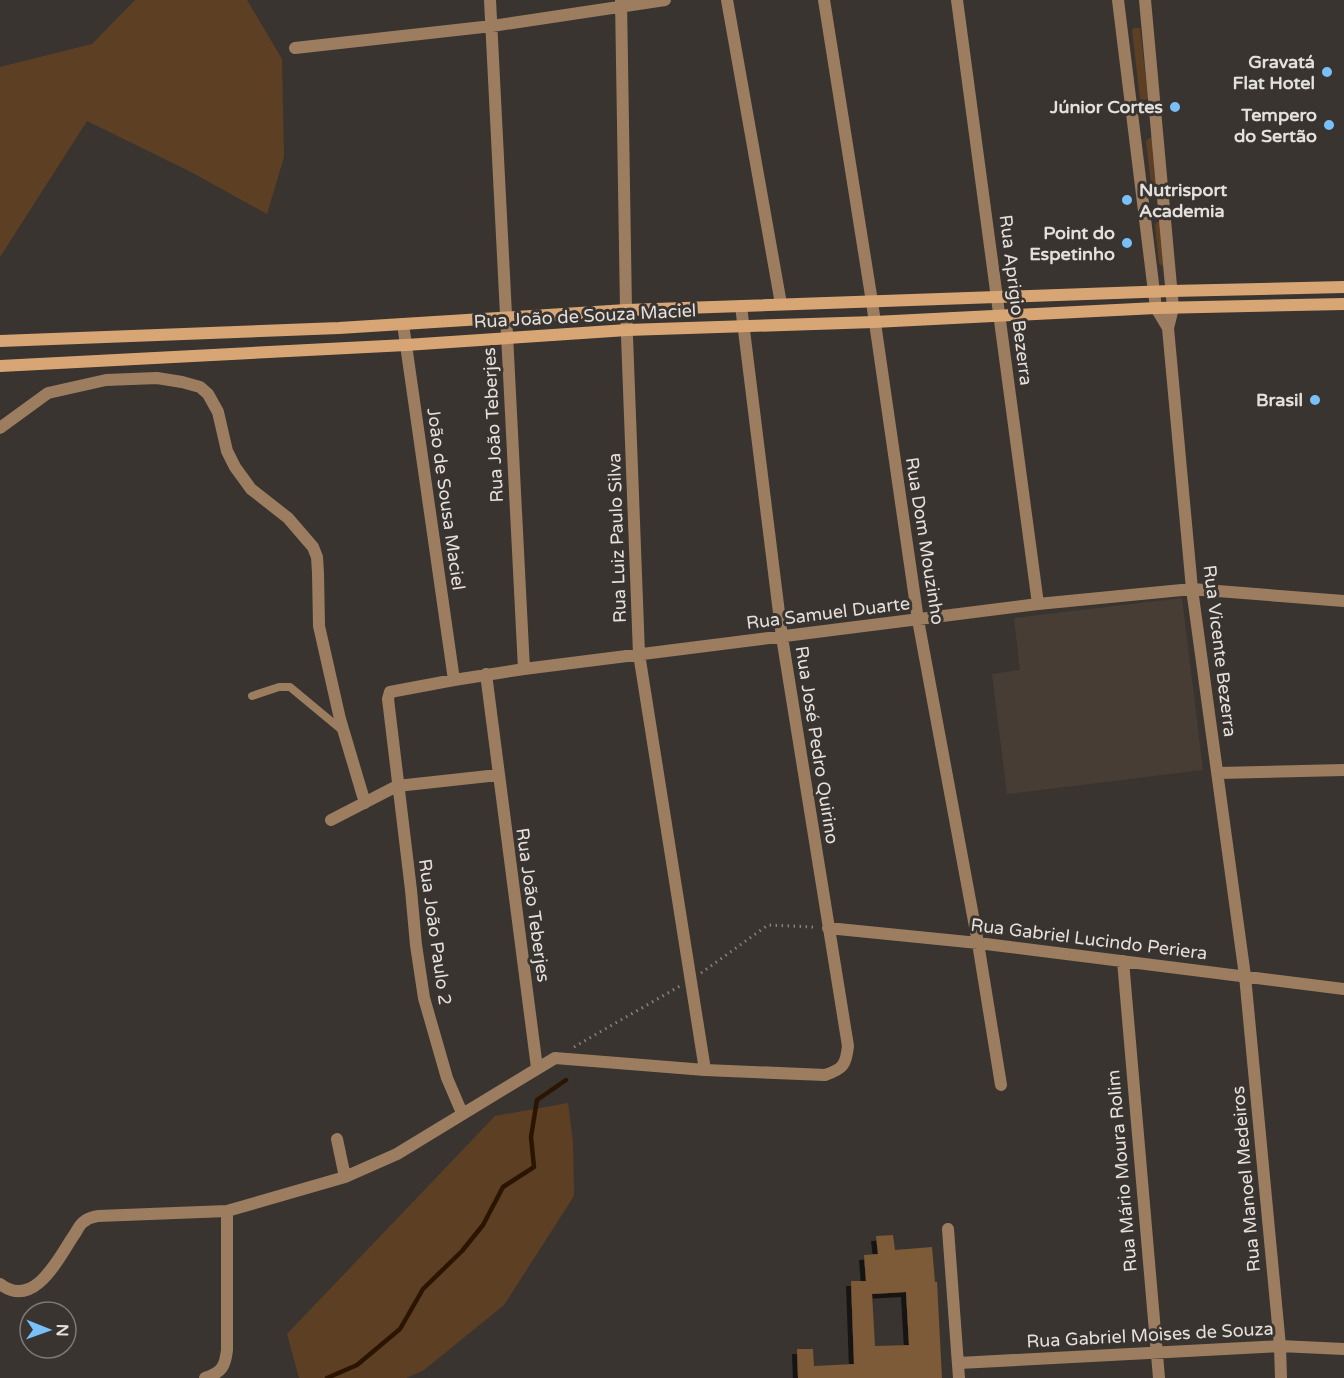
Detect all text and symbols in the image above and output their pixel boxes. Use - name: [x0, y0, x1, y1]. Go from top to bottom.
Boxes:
- place label: Gravatá Flat Hotel: [1233, 51, 1315, 94]
- marker: Gravatá Flat Hotel: [1320, 65, 1334, 79]
- place label: Júnior Cortes: [1049, 96, 1163, 118]
- marker: Júnior Cortes: [1168, 100, 1182, 114]
- place label: Tempero do Sertão: [1234, 104, 1317, 147]
- marker: Tempero do Sertão: [1322, 118, 1336, 132]
- place label: Nutrisport Academia: [1139, 179, 1227, 222]
- marker: Nutrisport Academia: [1120, 193, 1134, 207]
- street label: Rua Aprigio Bezerra: [995, 213, 1037, 387]
- place label: Point do Espetinho: [1029, 222, 1115, 265]
- marker: Point do Espetinho: [1120, 236, 1134, 250]
- street label: Rua João de Souza Maciel: [473, 299, 697, 333]
- street label: Rua João Teberjes: [478, 347, 508, 503]
- place label: Brasil: [1256, 389, 1303, 411]
- marker: Brasil: [1308, 393, 1322, 407]
- street label: João de Sousa Maciel: [422, 406, 470, 592]
- street label: Rua Luiz Paulo Silva: [603, 453, 631, 623]
- street label: Rua Dom Mouzinho: [901, 456, 949, 626]
- street label: Rua Vicente Bezerra: [1199, 564, 1241, 738]
- street label: Rua Samuel Duarte: [745, 592, 911, 634]
- street label: Rua José Pedro Quirino: [790, 644, 844, 846]
- street label: Rua João Teberjes: [511, 826, 555, 984]
- street label: Rua João Paulo 2: [414, 857, 456, 1007]
- street label: Rua Gabriel Lucindo Periera: [969, 914, 1209, 964]
- street label: Rua Mário Moura Rolim: [1102, 1069, 1142, 1273]
- street label: Rua Manoel Medeiros: [1227, 1085, 1265, 1273]
- north arrow: [18, 1300, 78, 1360]
- street label: Rua Gabriel Moises de Souza: [1026, 1318, 1274, 1352]
- text: N: [52, 1324, 72, 1337]

